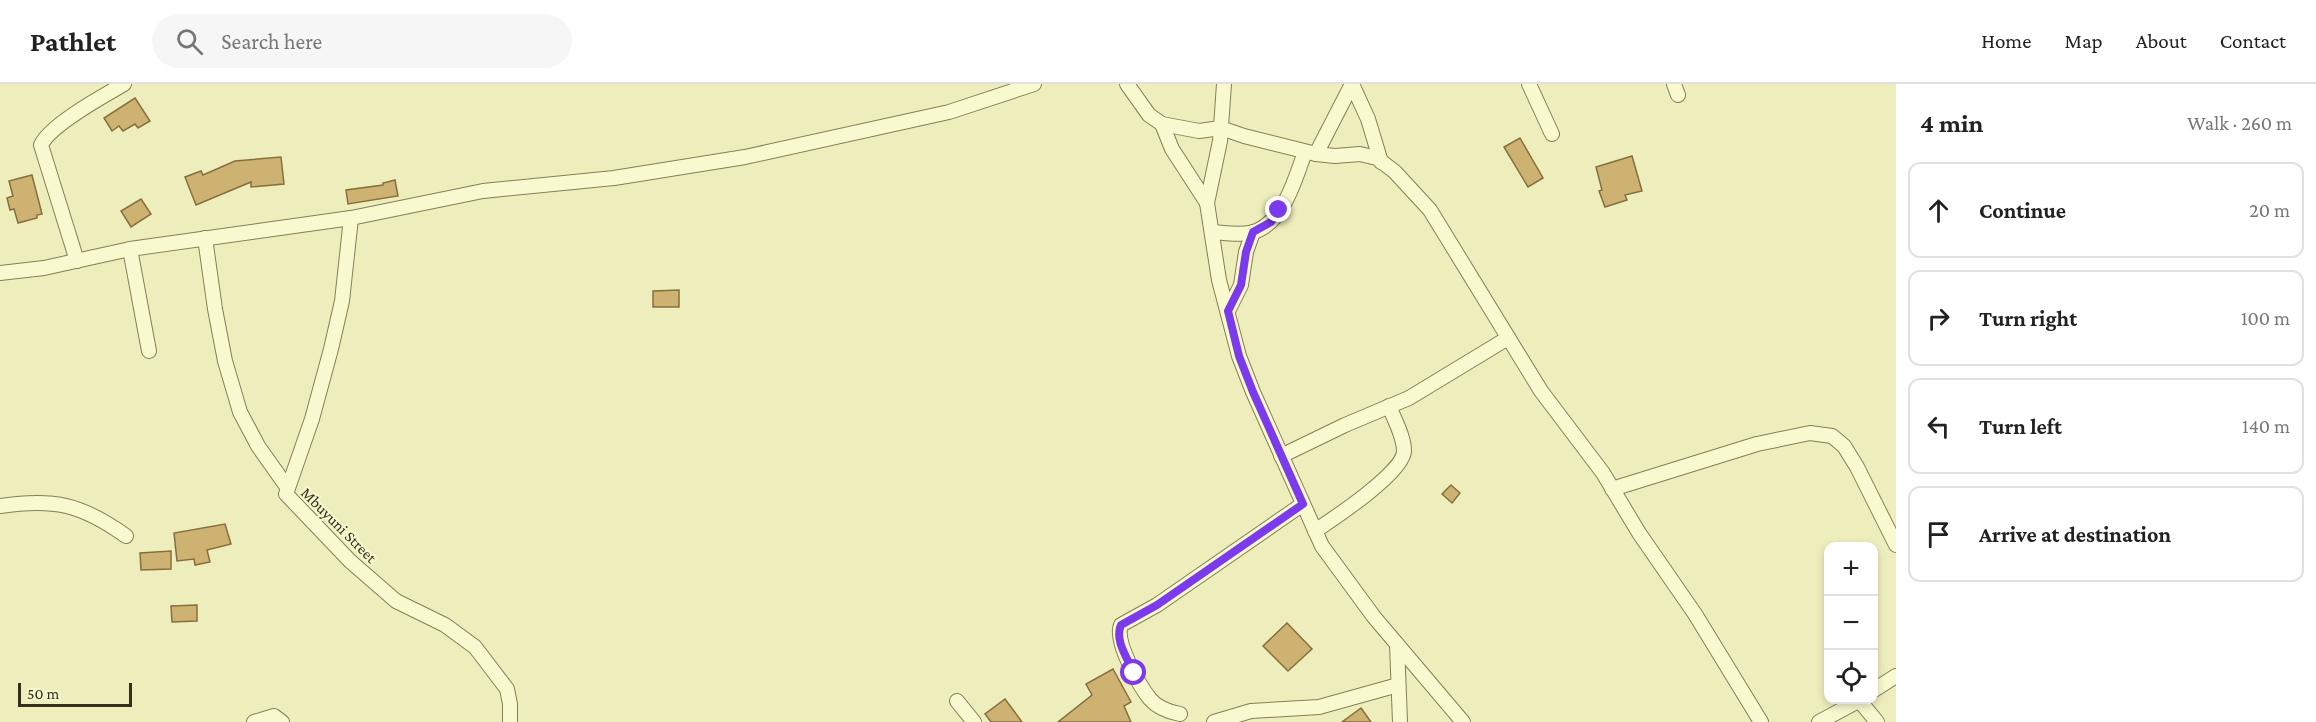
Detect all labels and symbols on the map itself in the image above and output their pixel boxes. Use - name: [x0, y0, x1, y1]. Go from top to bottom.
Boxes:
- route end: [1265, 196, 1291, 222]
- street label: Mbuyuni Street: [297, 484, 381, 567]
- route start: [1120, 659, 1146, 685]
- scale bar: [18, 680, 132, 708]

